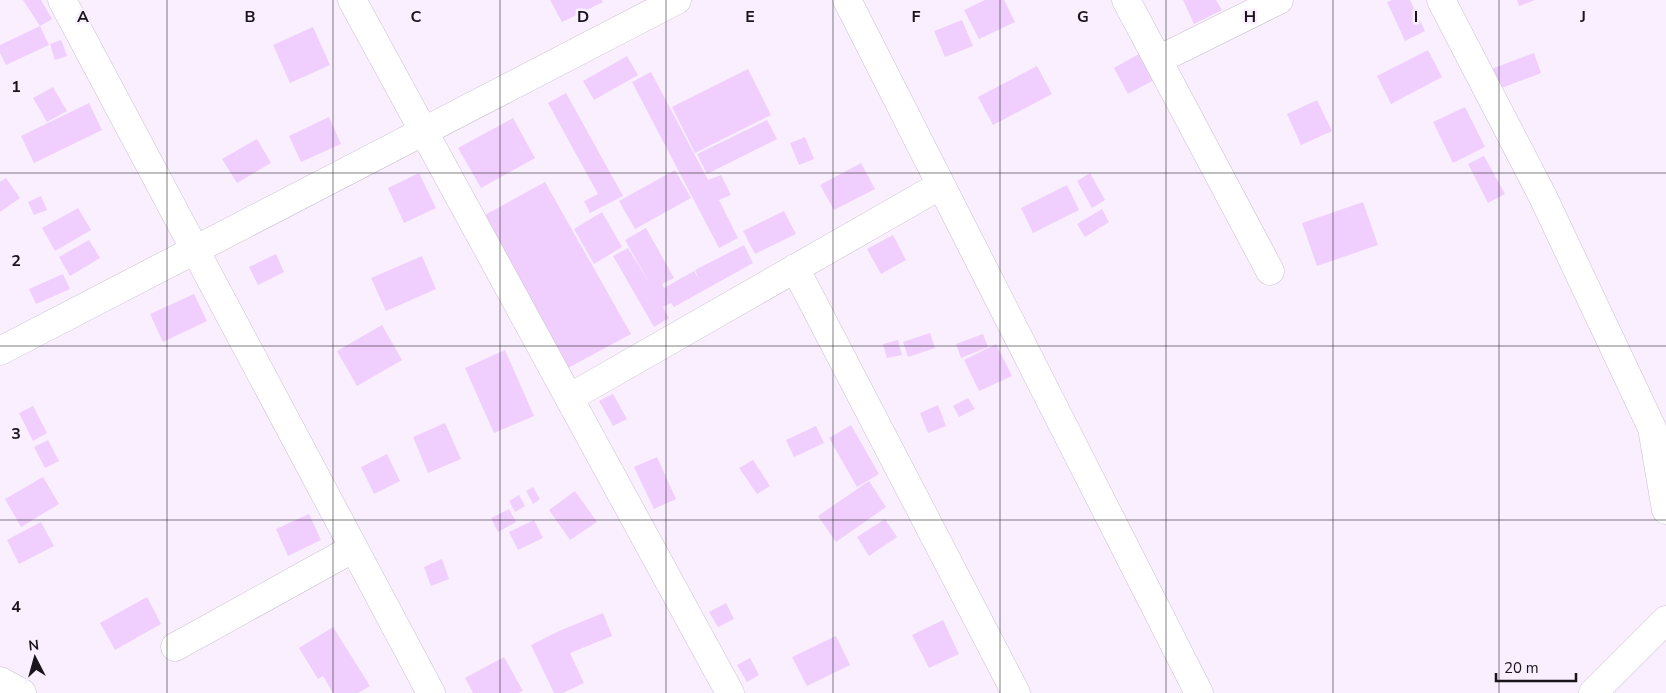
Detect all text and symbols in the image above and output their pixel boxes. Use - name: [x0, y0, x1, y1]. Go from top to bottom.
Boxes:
- text: A: [77, 6, 89, 28]
- text: B: [244, 6, 256, 28]
- text: C: [411, 6, 422, 28]
- text: D: [577, 6, 589, 28]
- text: E: [745, 6, 755, 28]
- text: F: [912, 6, 921, 28]
- text: G: [1077, 6, 1089, 28]
- text: H: [1244, 6, 1256, 28]
- text: I: [1414, 6, 1418, 28]
- text: J: [1579, 6, 1586, 28]
- text: 1: [11, 76, 21, 98]
- text: 2: [11, 250, 21, 272]
- text: 3: [11, 423, 21, 445]
- text: 4: [11, 596, 21, 618]
- north arrow: [10, 633, 60, 683]
- text: N: [27, 636, 40, 656]
- scale bar: [1496, 650, 1576, 682]
- text: 20 m: [1504, 658, 1539, 678]

